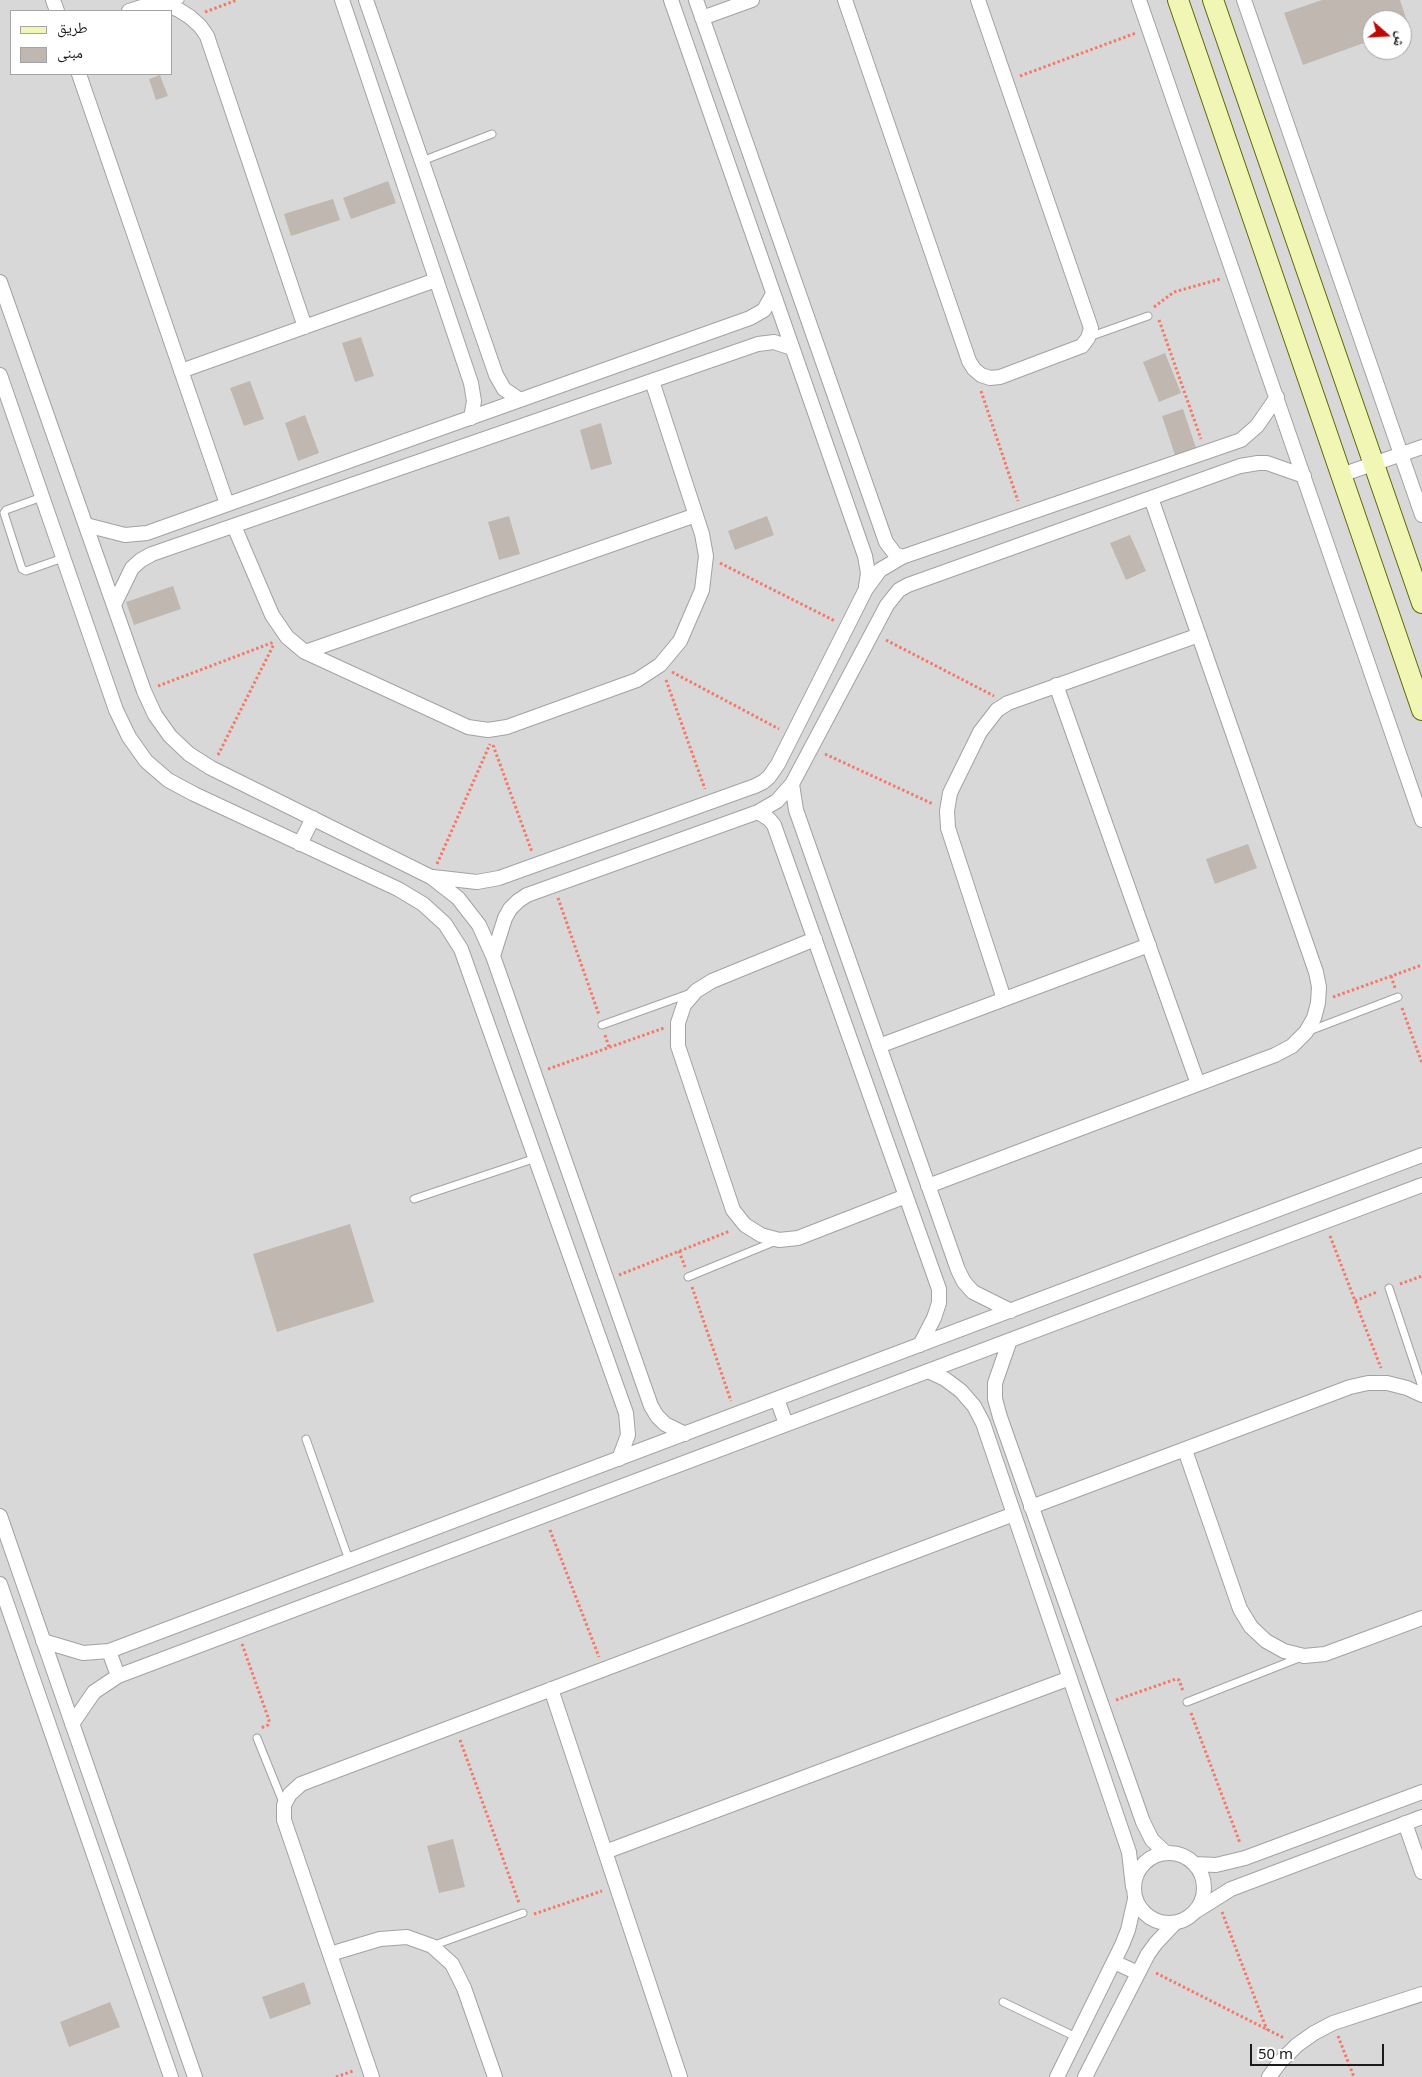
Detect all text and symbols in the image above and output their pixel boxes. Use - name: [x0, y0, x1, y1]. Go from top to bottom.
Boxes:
- legend: [10, 10, 172, 75]
- north arrow: [1362, 10, 1412, 60]
- text: طريق: [57, 17, 88, 37]
- text: ش: [1389, 30, 1412, 50]
- text: مبنى: [57, 42, 83, 62]
- scale bar: [1252, 2034, 1386, 2066]
- text: 50 m: [1258, 2043, 1293, 2063]

